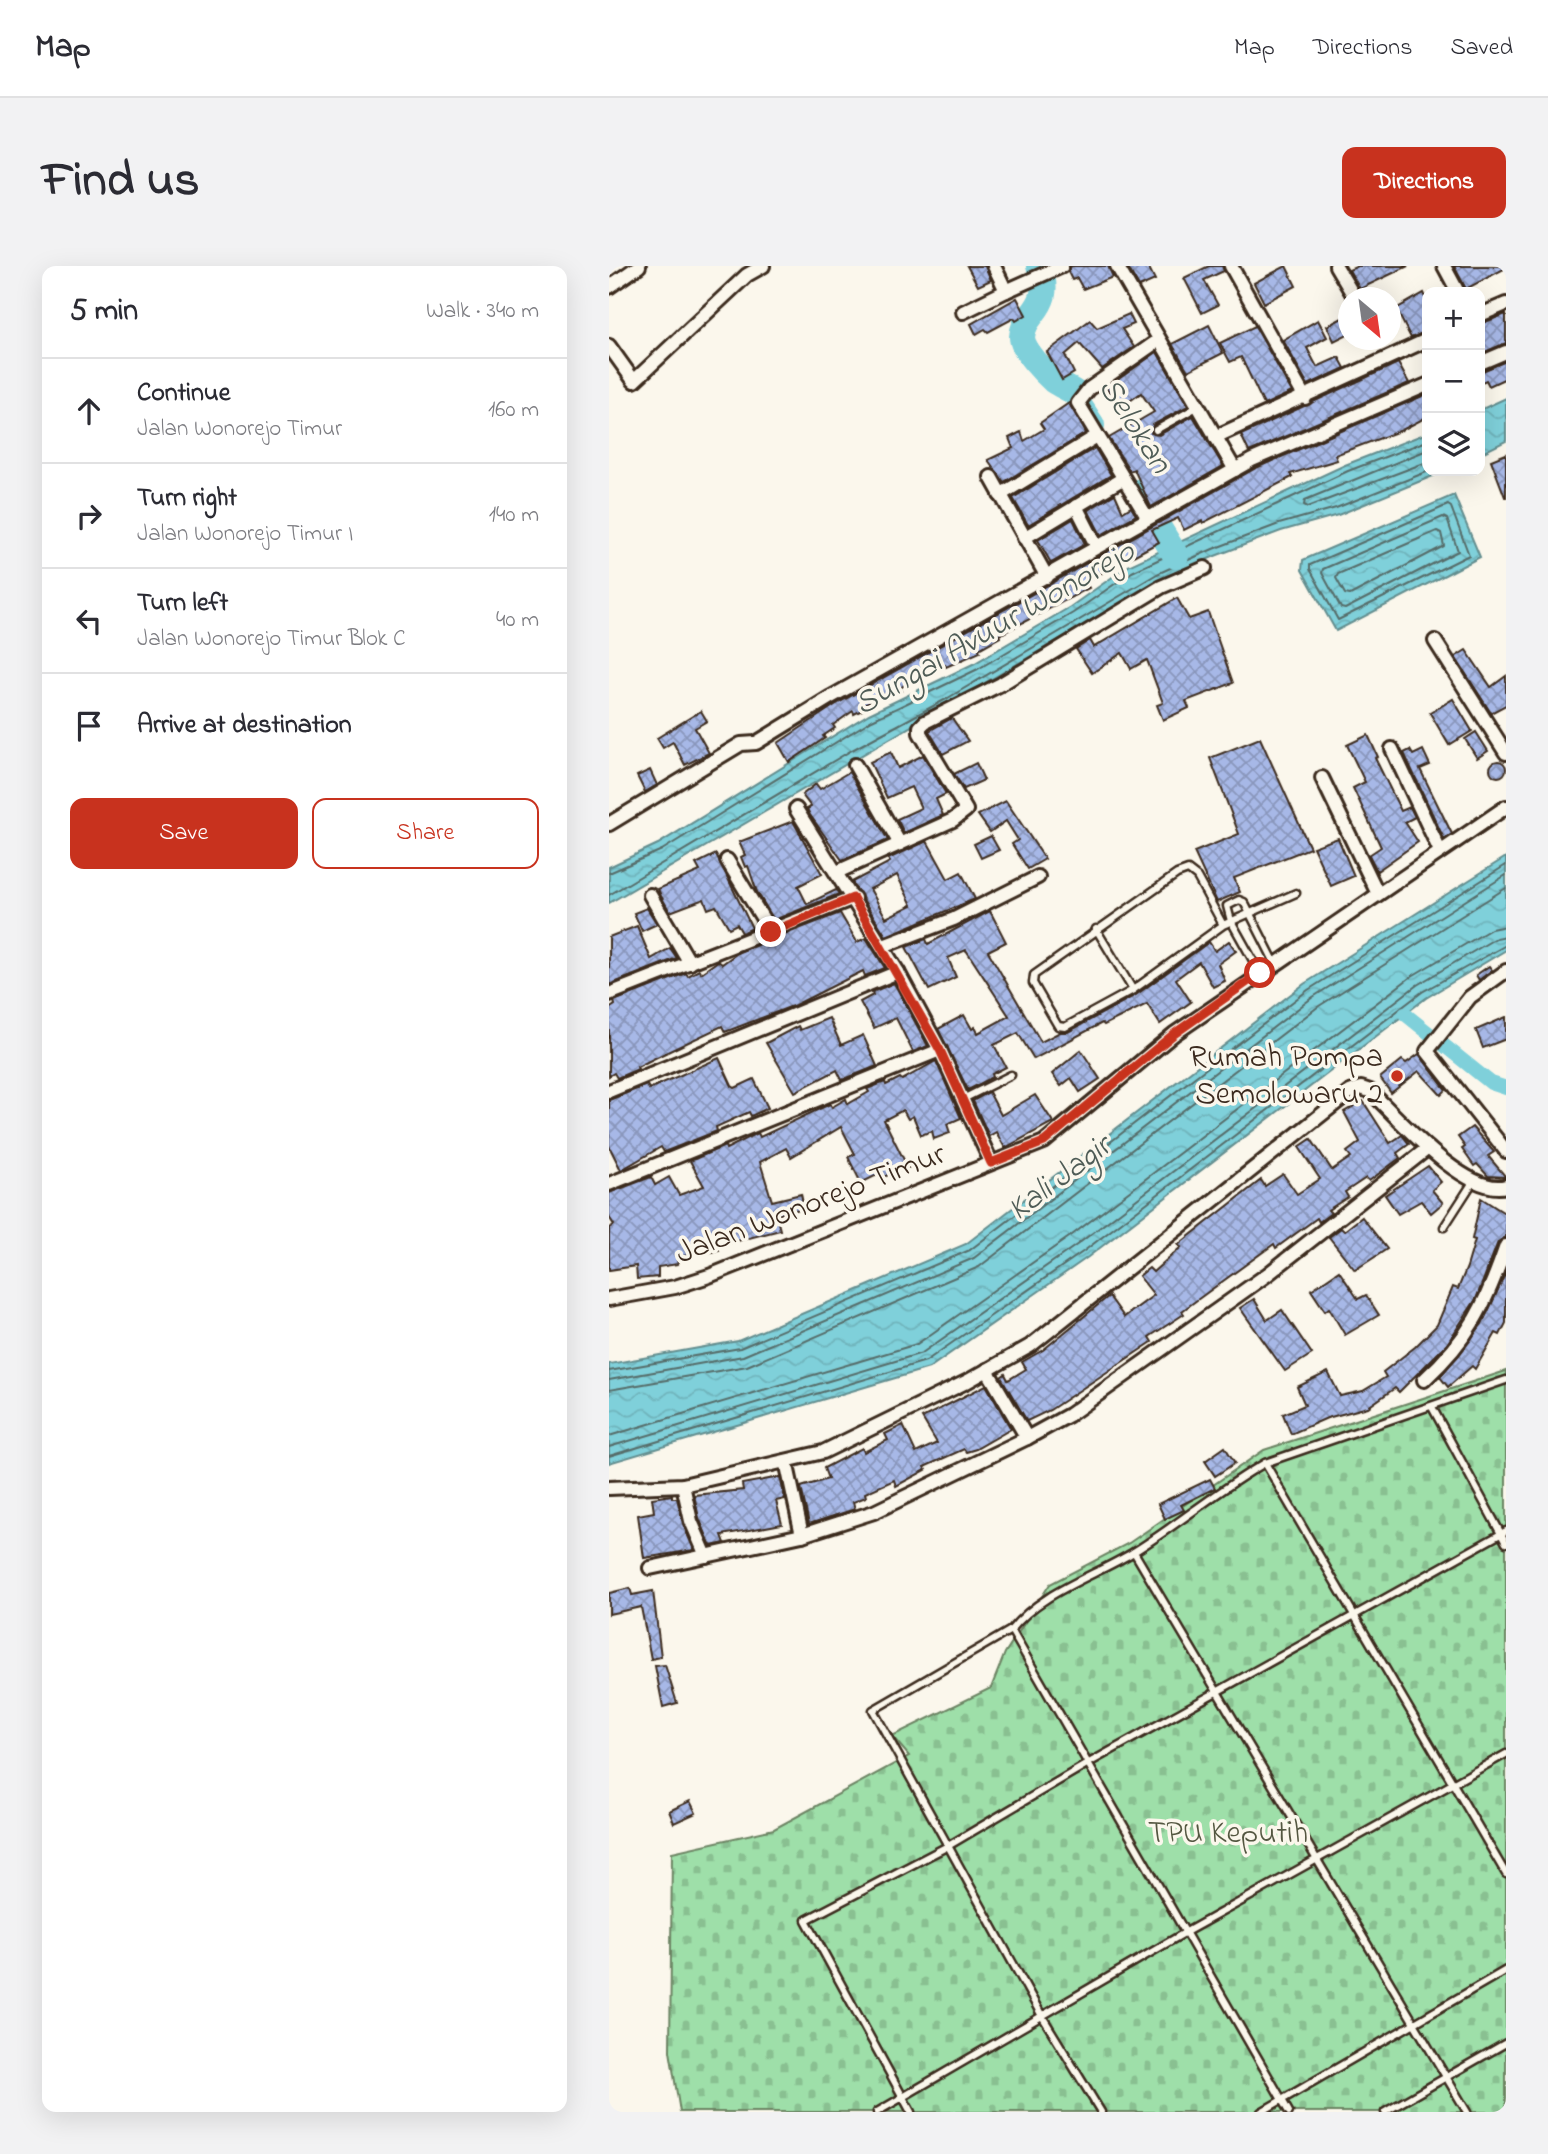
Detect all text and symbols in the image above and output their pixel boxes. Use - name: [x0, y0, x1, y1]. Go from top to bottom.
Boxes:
- text: Map: [35, 24, 91, 72]
- text: Map: [1234, 31, 1275, 66]
- text: Directions: [1313, 31, 1412, 66]
- text: Saved: [1450, 31, 1513, 66]
- text: Find us: [42, 146, 199, 218]
- button: Directions: [1342, 147, 1506, 218]
- north arrow: [1338, 287, 1401, 350]
- map controls: [1422, 287, 1485, 476]
- button: +: [1422, 287, 1485, 350]
- text: 5 min: [70, 290, 138, 334]
- text: Walk · 340 m: [426, 295, 539, 328]
- button: −: [1422, 350, 1485, 413]
- water label: Selokan: [1085, 368, 1184, 485]
- text: Continue: [137, 375, 230, 413]
- icon: ahead: [70, 392, 108, 430]
- text: 160 m: [488, 394, 539, 427]
- text: Jalan Wonorejo Timur: [137, 413, 342, 446]
- button: layers: [1422, 413, 1485, 476]
- text: Turn right: [137, 480, 237, 518]
- icon: right: [70, 497, 108, 535]
- text: 140 m: [489, 499, 539, 532]
- text: Jalan Wonorejo Timur I: [137, 518, 353, 551]
- water label: Sungai Avuur Wonorejo: [846, 528, 1146, 730]
- text: Turn left: [137, 585, 228, 623]
- icon: left: [70, 602, 108, 640]
- text: 40 m: [496, 604, 539, 637]
- text: Jalan Wonorejo Timur Blok C: [137, 623, 406, 656]
- icon: arrive: [70, 707, 108, 745]
- text: Arrive at destination: [137, 707, 352, 745]
- button: Save: [70, 798, 298, 869]
- button: Share: [312, 798, 539, 869]
- route end: [755, 916, 786, 947]
- route start: [1244, 957, 1275, 988]
- place label: Rumah Pompa Semolowaru 2: [1189, 1035, 1383, 1119]
- marker: Rumah Pompa Semolowaru 2: [1389, 1068, 1405, 1084]
- water label: Kali Jagir: [998, 1122, 1125, 1235]
- street label: Jalan Wonorejo Timur: [669, 1132, 953, 1278]
- park label: TPU Keputih: [1148, 1811, 1308, 1858]

